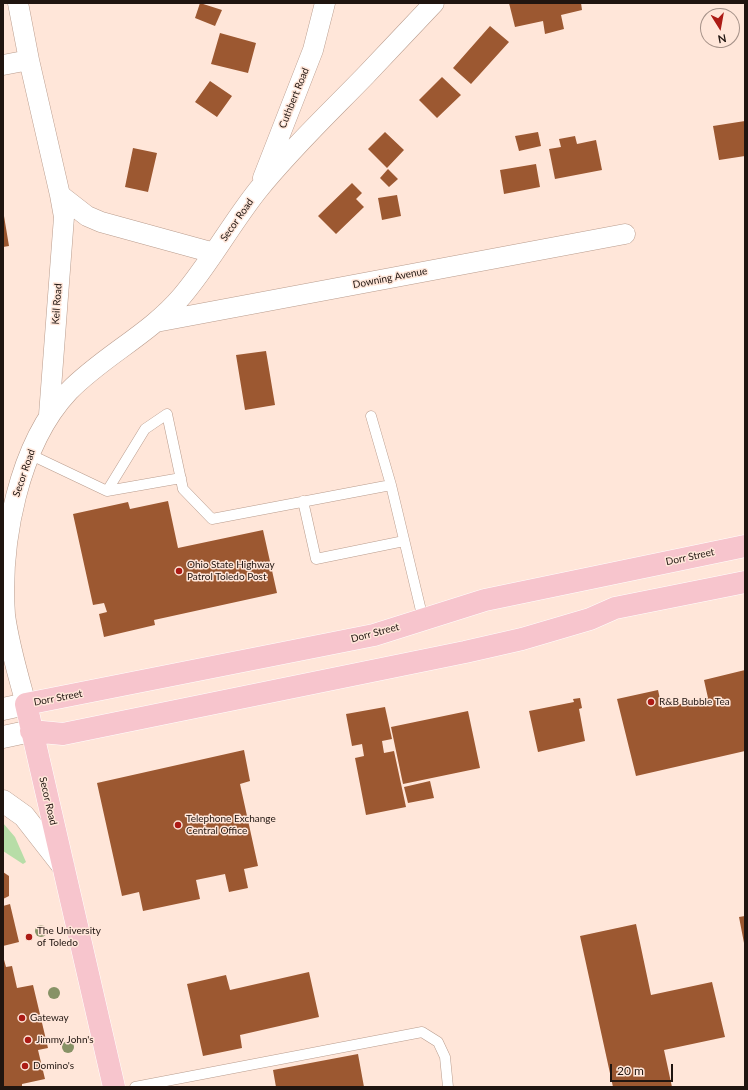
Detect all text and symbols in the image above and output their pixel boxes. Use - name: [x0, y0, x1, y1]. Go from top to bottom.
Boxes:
- north arrow: [700, 8, 740, 48]
- text: N: [717, 32, 728, 46]
- street label: Cuthbert Road: [276, 66, 312, 130]
- street label: Secor Road: [218, 196, 256, 244]
- street label: Downing Avenue: [352, 265, 428, 291]
- street label: Keil Road: [50, 283, 64, 325]
- street label: Secor Road: [10, 448, 38, 498]
- street label: Dorr Street: [665, 546, 715, 568]
- place label: Ohio State Highway Patrol Toledo Post: [187, 559, 275, 582]
- marker: Ohio State Highway Patrol Toledo Post: [174, 566, 184, 576]
- street label: Dorr Street: [350, 621, 400, 645]
- street label: Dorr Street: [33, 687, 83, 709]
- place label: R&B Bubble Tea: [659, 696, 730, 708]
- marker: R&B Bubble Tea: [646, 697, 656, 707]
- street label: Secor Road: [37, 776, 59, 826]
- place label: Telephone Exchange Central Office: [186, 813, 276, 836]
- marker: Telephone Exchange Central Office: [173, 820, 183, 830]
- place label: The University of Toledo: [37, 925, 101, 948]
- marker: The University of Toledo: [24, 932, 34, 942]
- place label: Gateway: [30, 1012, 69, 1024]
- marker: Gateway: [17, 1013, 27, 1023]
- place label: Jimmy John's: [36, 1034, 94, 1046]
- marker: Jimmy John's: [23, 1035, 33, 1045]
- scale bar: [612, 1056, 675, 1082]
- place label: Domino's: [33, 1060, 74, 1072]
- marker: Domino's: [20, 1061, 30, 1071]
- text: 20 m: [617, 1063, 644, 1078]

